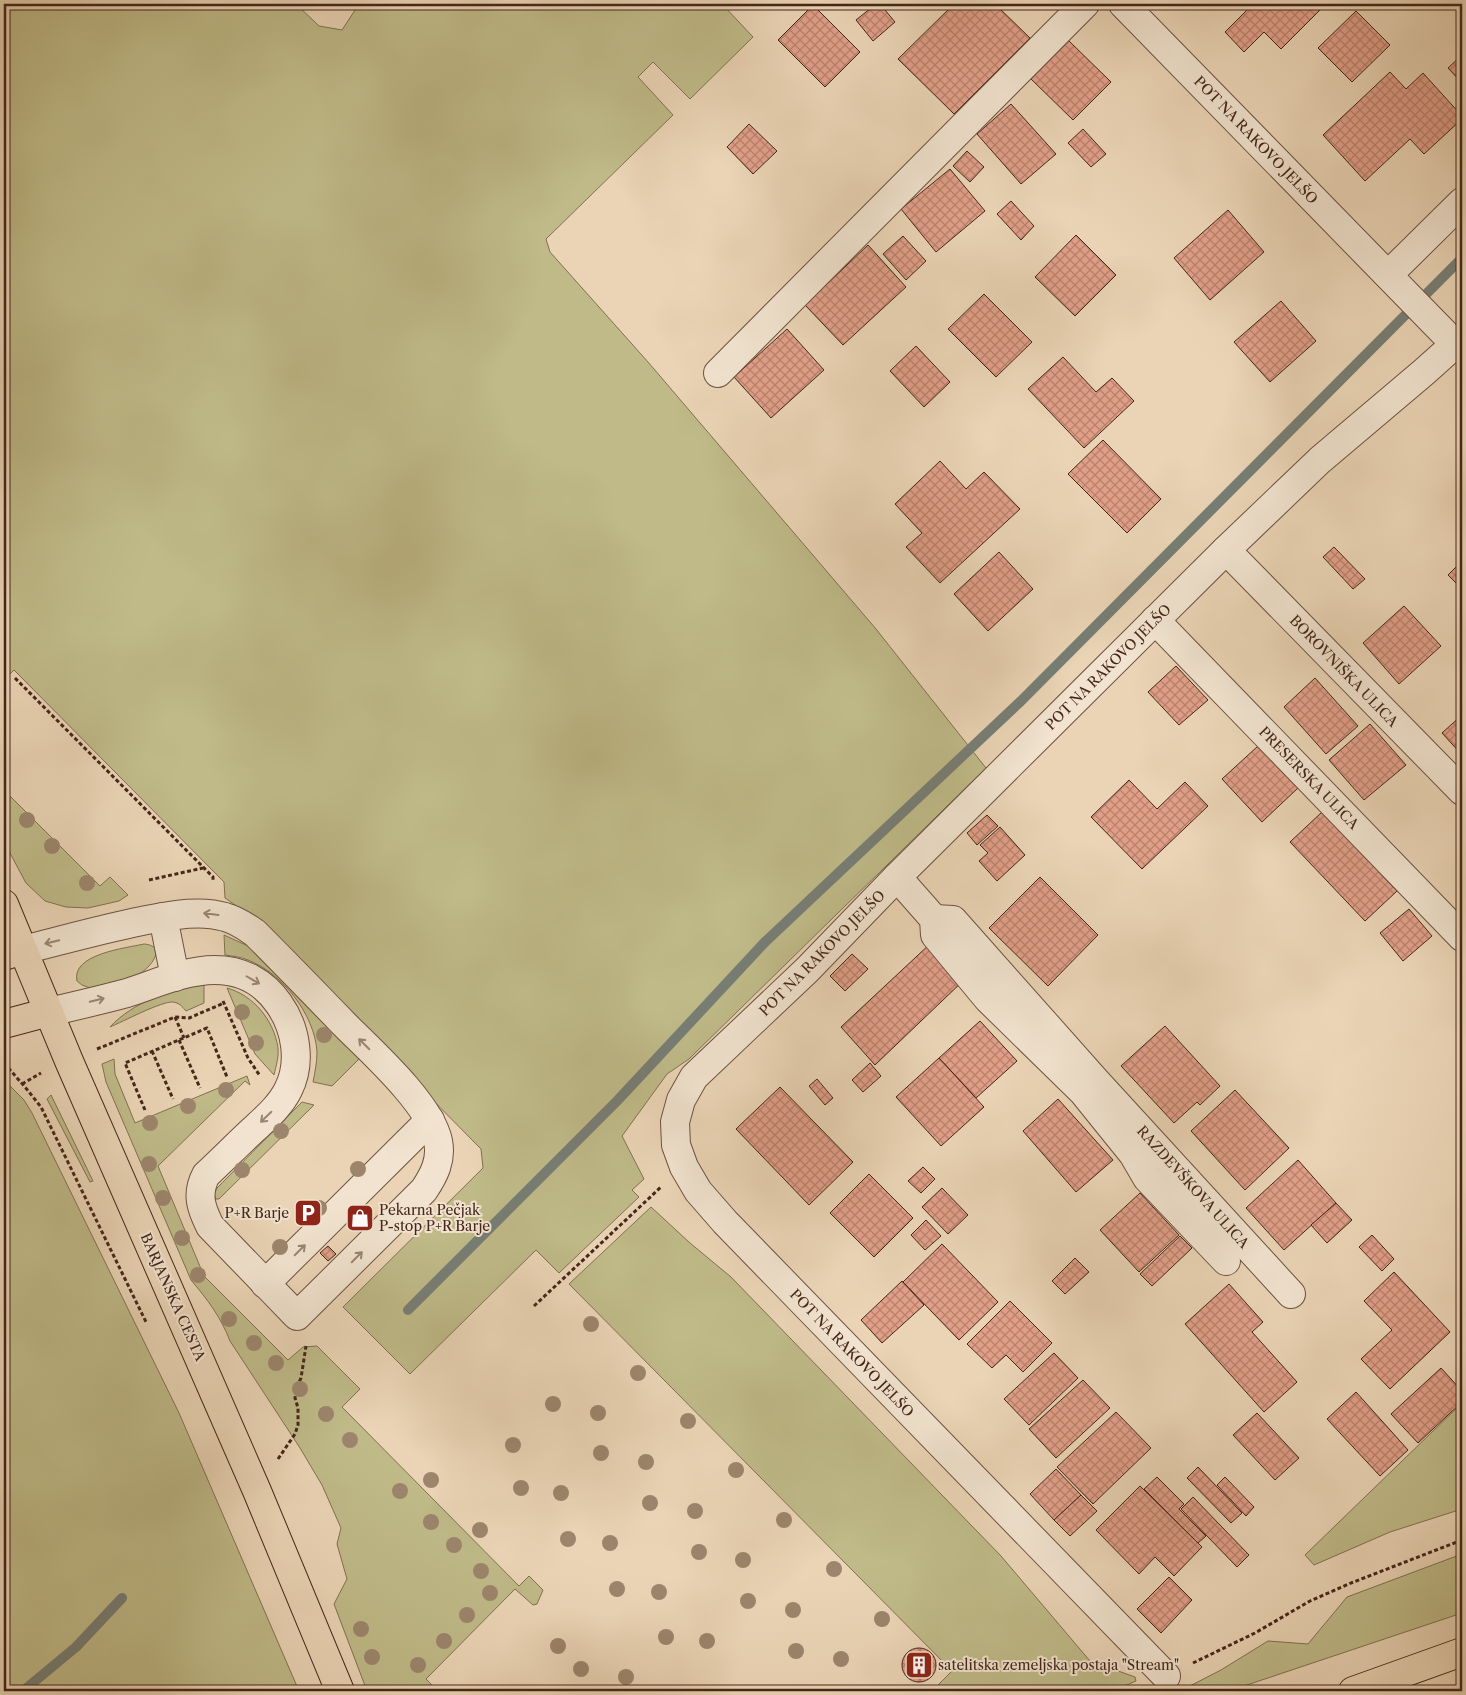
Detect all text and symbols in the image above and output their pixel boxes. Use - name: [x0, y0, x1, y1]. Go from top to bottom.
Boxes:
- street label: POT NA RAKOVO JELŠO: [1190, 72, 1322, 208]
- street label: POT NA RAKOVO JELŠO: [1041, 600, 1175, 734]
- street label: BOROVNIŠKA ULICA: [1286, 611, 1403, 731]
- street label: PRESERSKA ULICA: [1255, 723, 1363, 834]
- street label: POT NA RAKOVO JELŠO: [755, 886, 889, 1020]
- one-way arrow: [204, 909, 220, 919]
- one-way arrow: [45, 938, 61, 948]
- one-way arrow: [245, 975, 259, 985]
- one-way arrow: [88, 995, 104, 1005]
- one-way arrow: [358, 1038, 370, 1050]
- one-way arrow: [260, 1111, 273, 1123]
- street label: RAZDEVŠKOVA ULICA: [1133, 1121, 1254, 1253]
- parking icon: P+R Barje: [293, 1198, 323, 1228]
- place label: Pekarna Pečjak P-stop P+R Barje: [379, 1201, 490, 1235]
- shop icon: Pekarna Pečjak P-stop P+R Barje: [345, 1203, 375, 1233]
- place label: P+R Barje: [225, 1204, 289, 1222]
- street label: BARJANSKA CESTA: [137, 1230, 210, 1365]
- one-way arrow: [293, 1244, 305, 1256]
- one-way arrow: [351, 1251, 363, 1264]
- street label: POT NA RAKOVO JELŠO: [786, 1285, 918, 1421]
- building icon: satelitska zemeljska postaja "Stream": [904, 1650, 934, 1680]
- place label: satelitska zemeljska postaja "Stream": [938, 1656, 1179, 1674]

